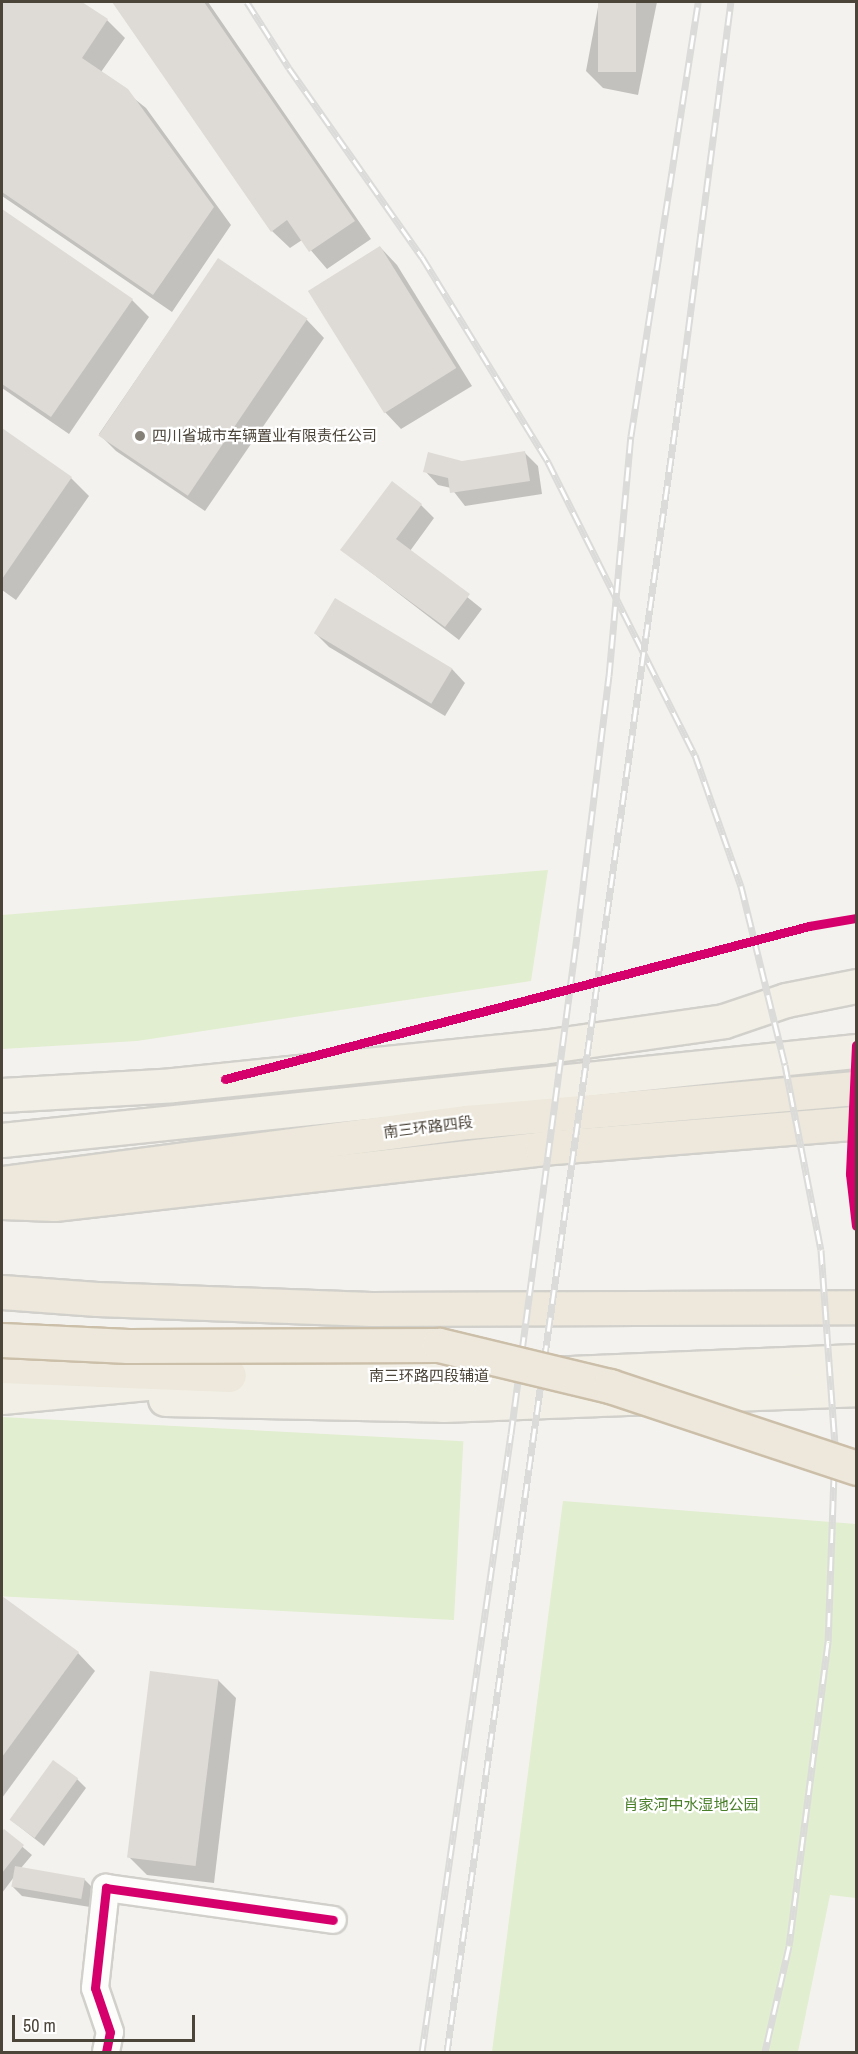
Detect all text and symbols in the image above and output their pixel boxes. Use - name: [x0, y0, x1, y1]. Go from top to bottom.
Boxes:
- place label: 四川省城市车辆置业有限责任公司: [152, 427, 377, 445]
- marker: 四川省城市车辆置业有限责任公司: [133, 429, 147, 443]
- street label: 南三环路四段: [382, 1113, 474, 1141]
- street label: 南三环路四段辅道: [369, 1367, 489, 1385]
- park label: 肖家河中水湿地公园: [624, 1796, 758, 1814]
- scale bar: [15, 2003, 198, 2041]
- text: 50 m: [23, 2013, 56, 2038]

